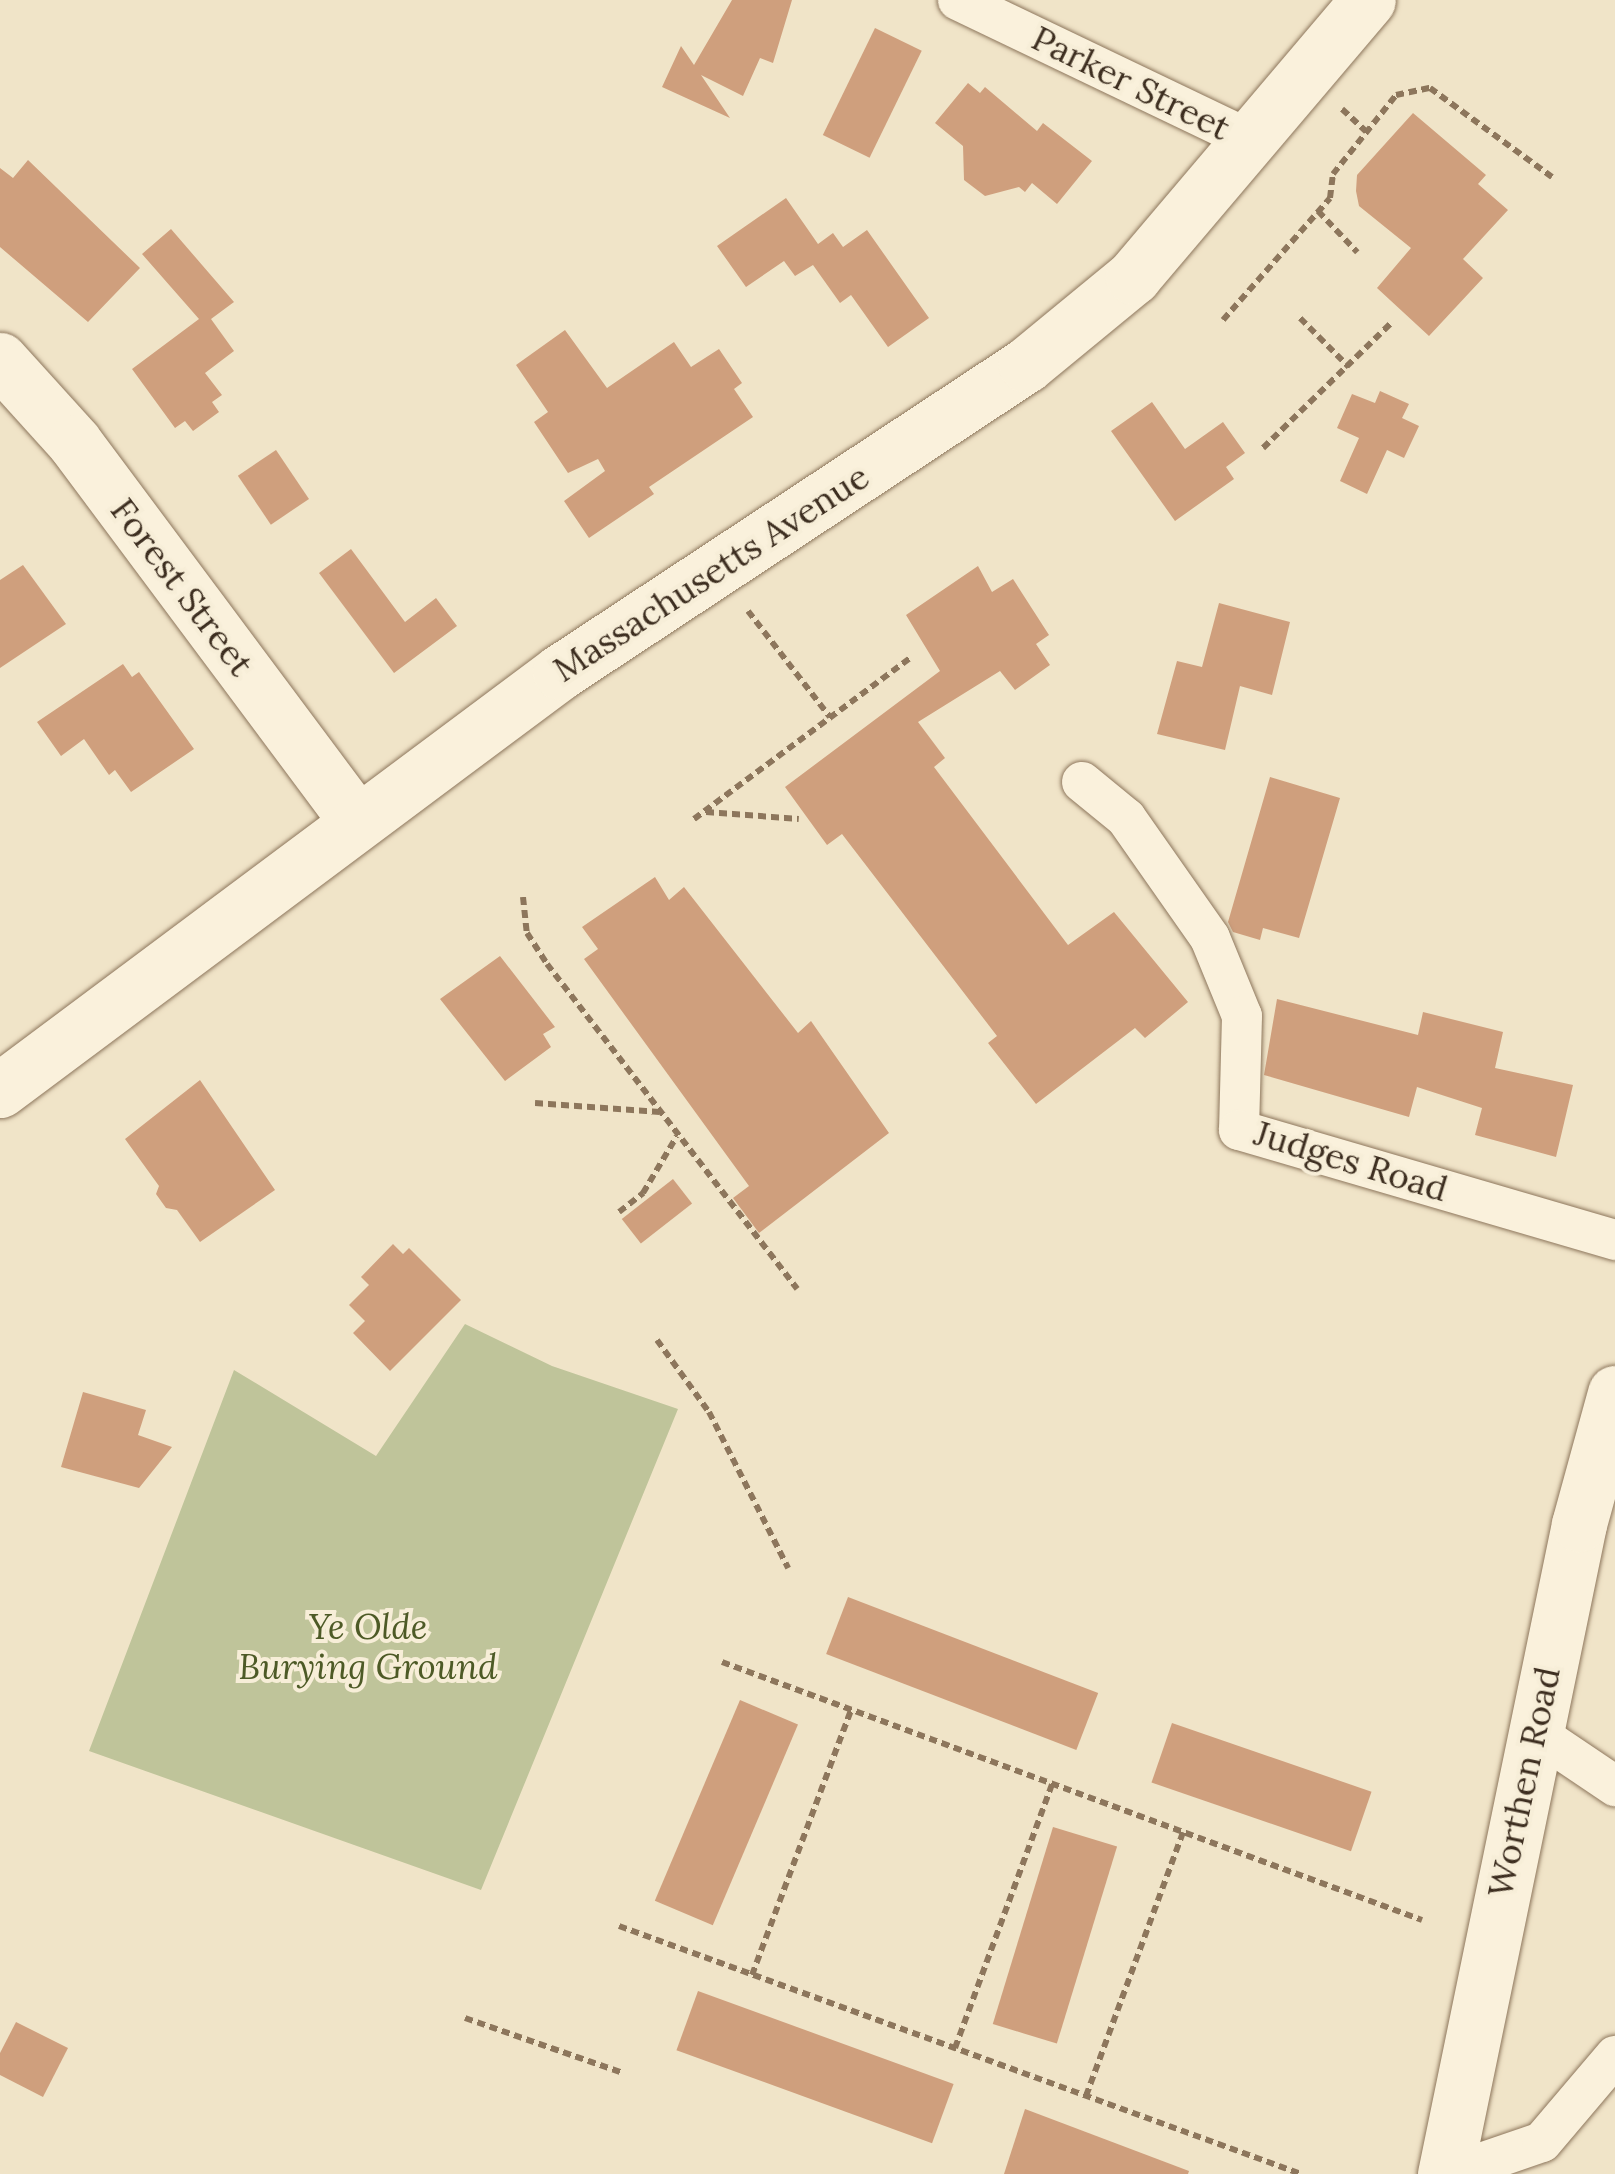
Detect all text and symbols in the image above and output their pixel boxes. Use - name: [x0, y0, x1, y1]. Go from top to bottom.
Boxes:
- street label: Parker Street: [1025, 17, 1237, 149]
- street label: Massachusetts Avenue: [545, 455, 877, 691]
- street label: Forest Street: [102, 490, 262, 684]
- street label: Judges Road: [1249, 1112, 1453, 1210]
- park label: Ye Olde Burying Ground: [239, 1606, 497, 1688]
- street label: Worthen Road: [1479, 1663, 1569, 1901]

